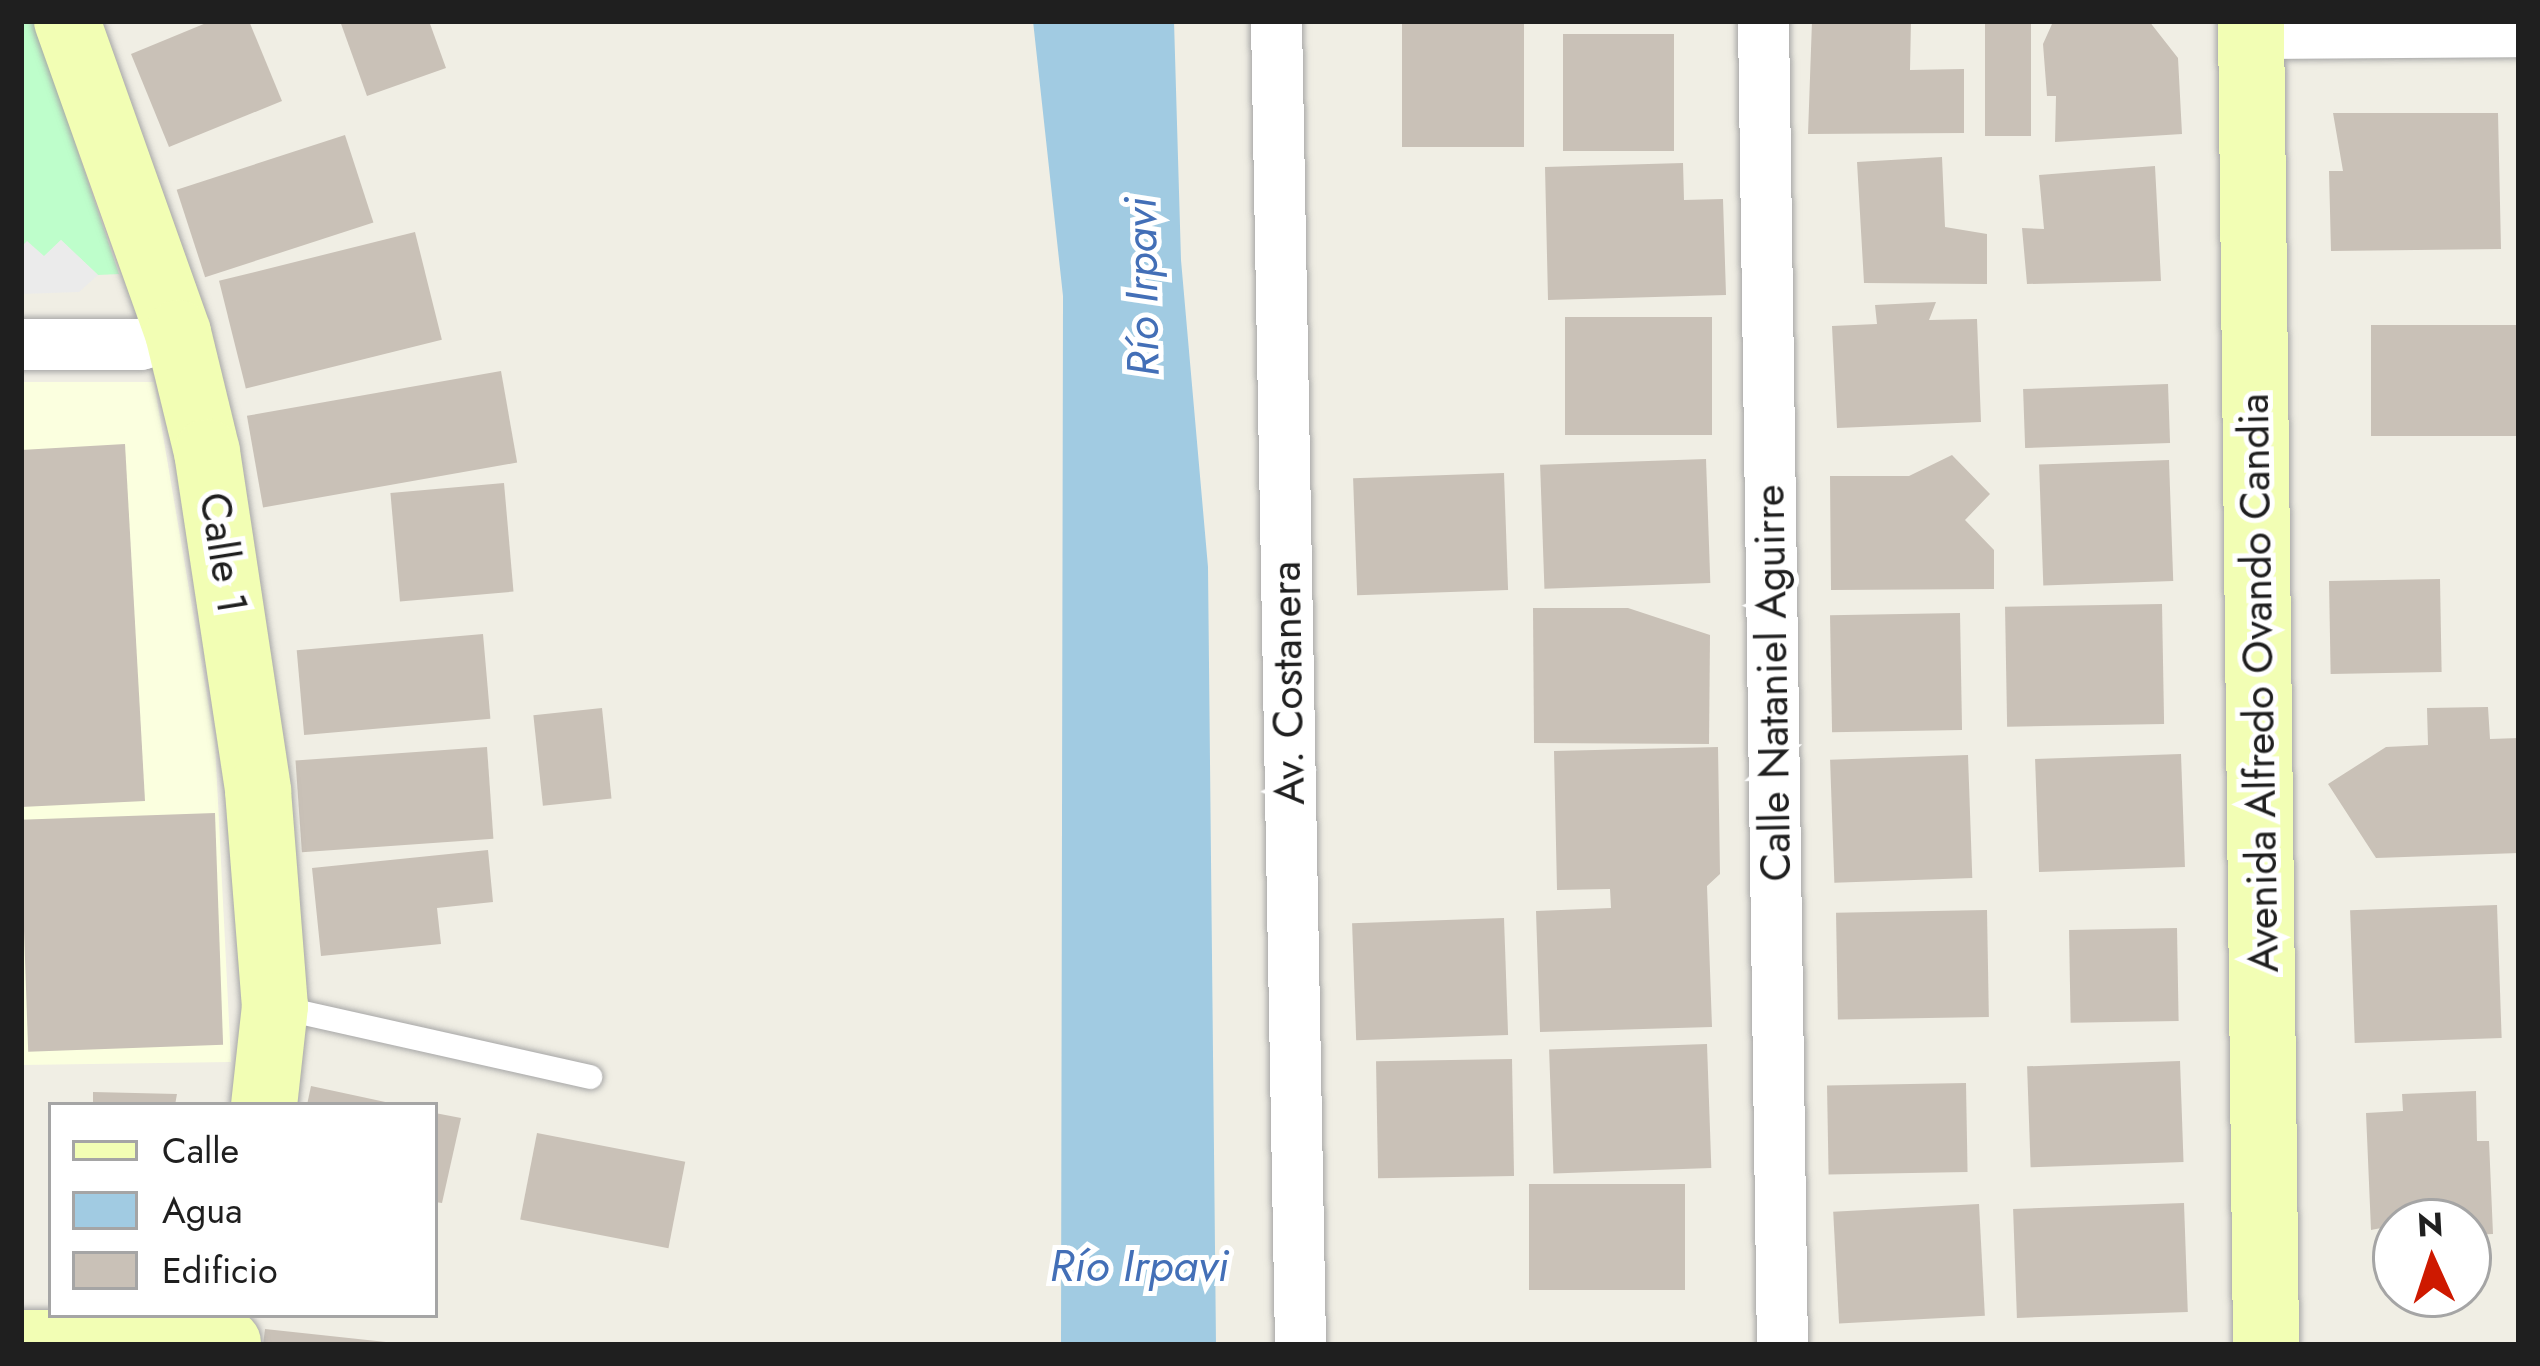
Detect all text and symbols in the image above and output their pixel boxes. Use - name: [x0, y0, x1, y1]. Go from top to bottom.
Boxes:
- water label: Río Irpavi: [1113, 197, 1171, 377]
- street label: Avenida Alfredo Ovando Candia: [2229, 393, 2289, 973]
- street label: Calle Nataniel Aguirre: [1744, 484, 1802, 882]
- street label: Calle 1: [189, 489, 257, 617]
- street label: Av. Costanera: [1261, 561, 1315, 805]
- legend: [48, 1102, 438, 1318]
- text: Calle: [162, 1124, 239, 1176]
- text: Agua: [162, 1184, 243, 1236]
- north arrow: [2372, 1198, 2492, 1318]
- text: N: [2416, 1200, 2445, 1249]
- water label: Río Irpavi: [1050, 1239, 1228, 1293]
- text: Edificio: [162, 1244, 278, 1296]

